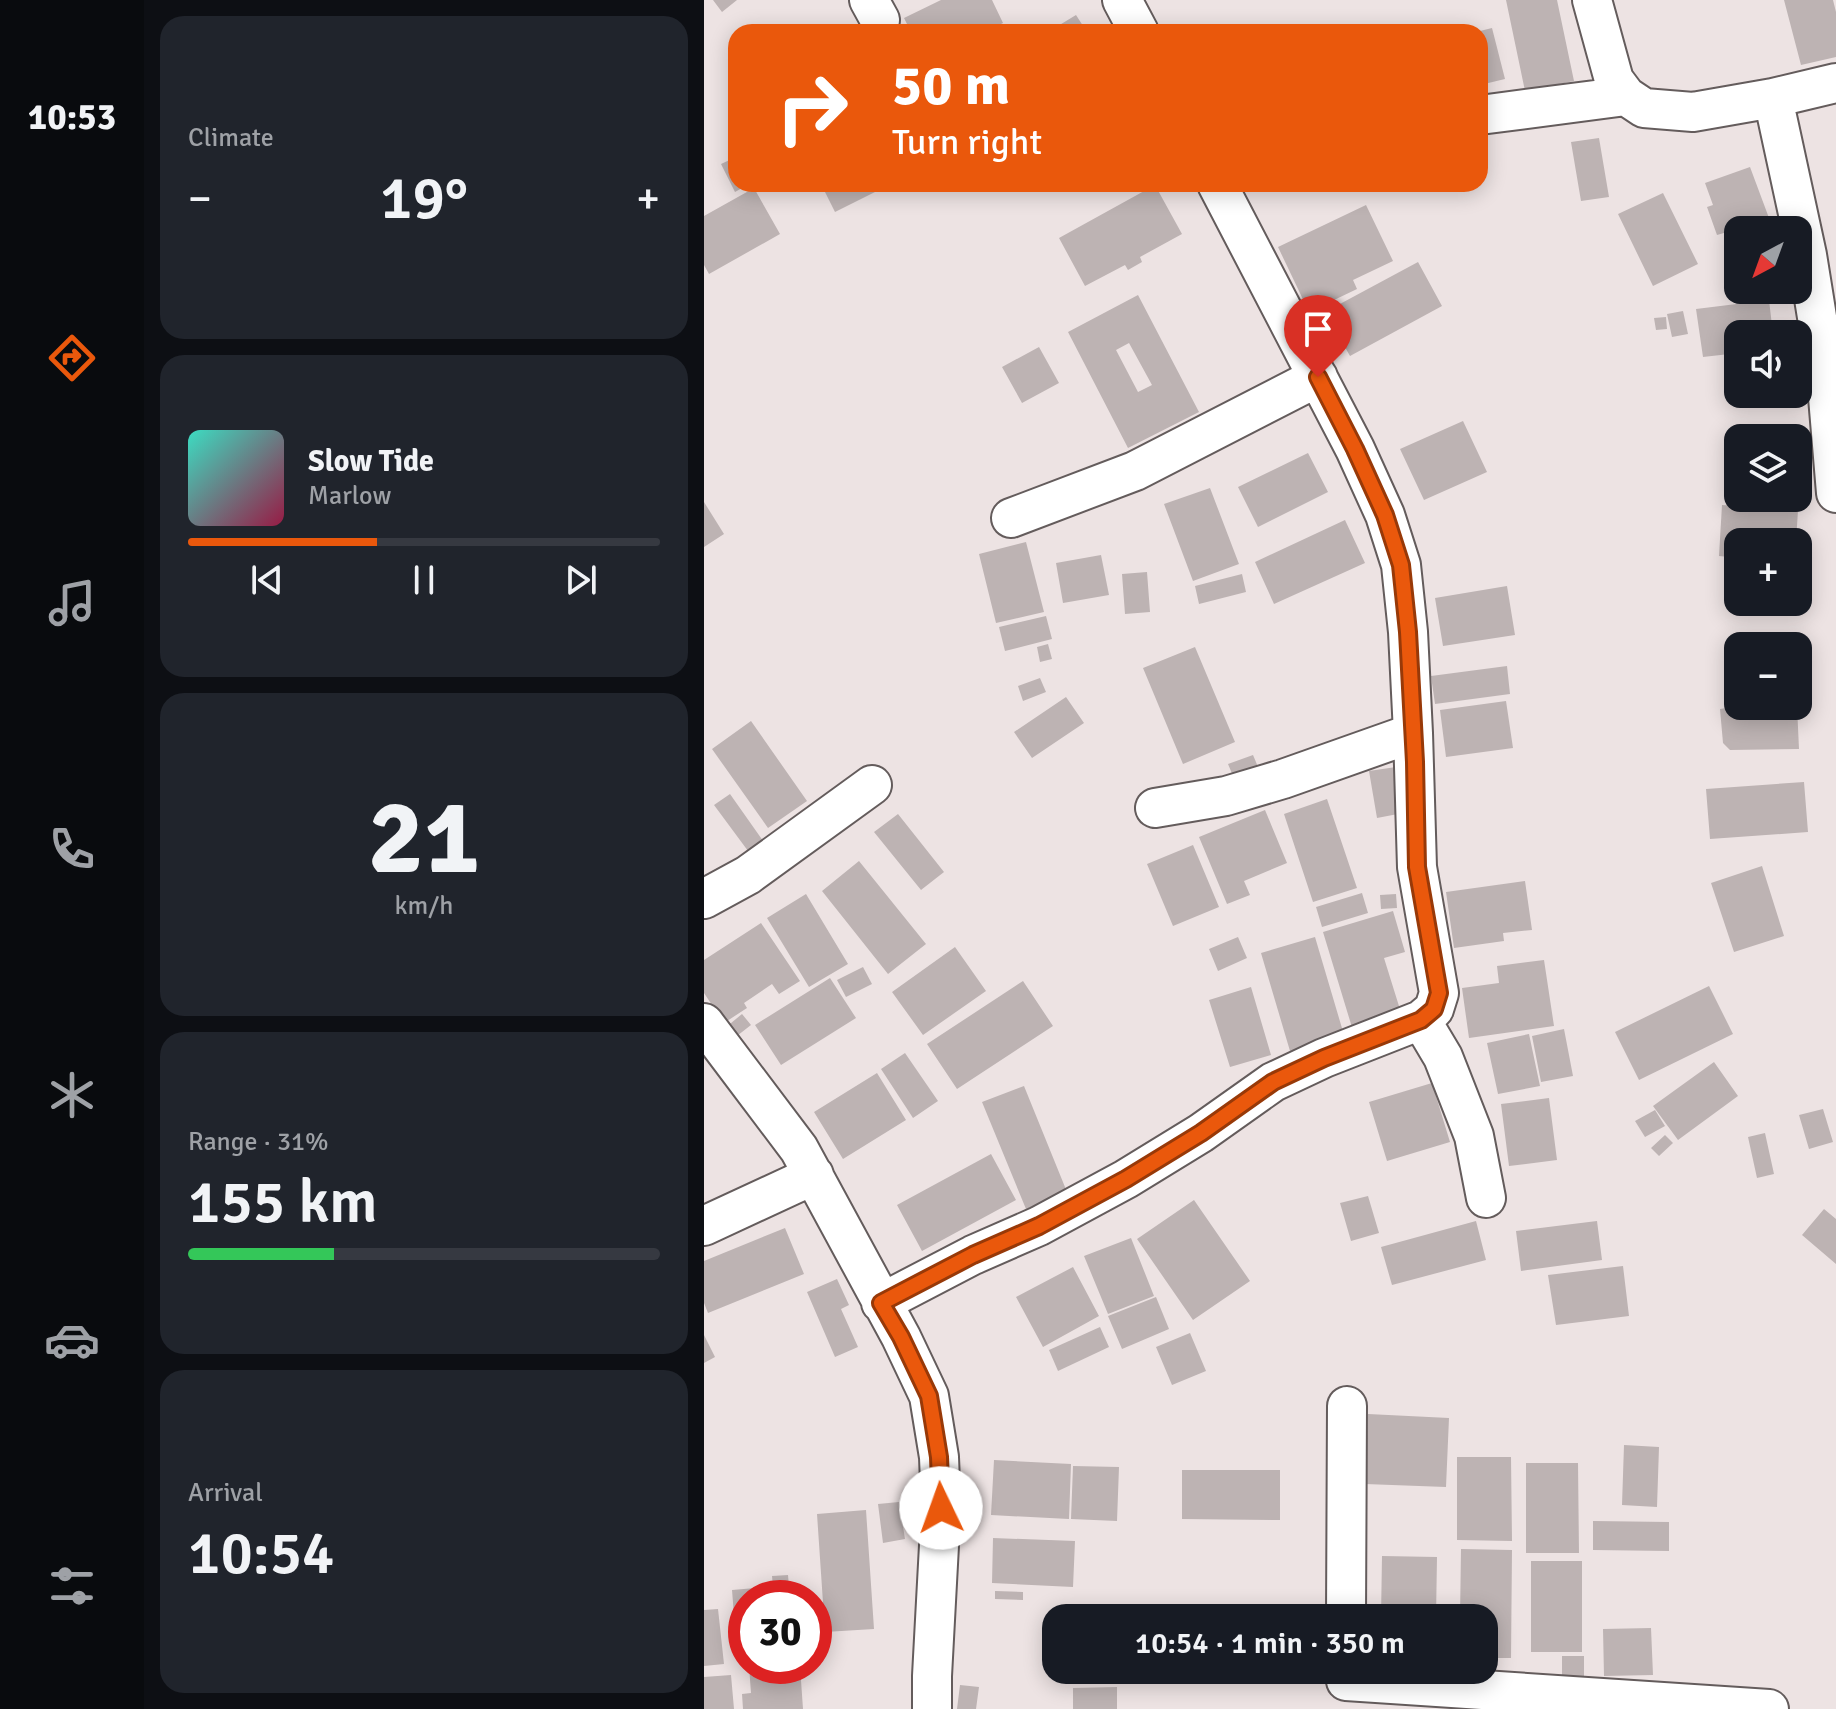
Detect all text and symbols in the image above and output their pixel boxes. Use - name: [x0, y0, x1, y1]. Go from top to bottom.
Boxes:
- text: 50 m: [892, 51, 1010, 120]
- icon: right: [760, 56, 864, 160]
- text: 10:53: [28, 95, 116, 140]
- text: Turn right: [892, 120, 1042, 165]
- text: Climate: [188, 122, 274, 154]
- text: 19°: [380, 162, 468, 236]
- text: −: [188, 172, 212, 226]
- text: +: [636, 172, 660, 226]
- north arrow: [1724, 216, 1812, 304]
- map controls: [1724, 216, 1812, 720]
- pin: [1284, 295, 1352, 377]
- icon: arrive: [1296, 307, 1340, 351]
- button: sound: [1724, 320, 1812, 408]
- icon: directions: [44, 330, 100, 386]
- button: layers: [1724, 424, 1812, 512]
- text: Slow Tide: [308, 443, 434, 480]
- text: Marlow: [308, 480, 391, 512]
- button: +: [1724, 528, 1812, 616]
- icon: previous: [245, 558, 289, 602]
- icon: pause: [402, 558, 446, 602]
- icon: next: [559, 558, 603, 602]
- icon: music: [44, 575, 100, 631]
- button: −: [1724, 632, 1812, 720]
- text: 21: [368, 774, 480, 902]
- icon: phone: [44, 821, 100, 877]
- text: km/h: [395, 890, 453, 922]
- icon: climate: [44, 1067, 100, 1123]
- text: Range · 31%: [188, 1126, 329, 1158]
- text: 155 km: [188, 1166, 377, 1240]
- icon: car: [44, 1312, 100, 1368]
- position arrow: [899, 1466, 983, 1550]
- text: Arrival: [188, 1477, 263, 1509]
- text: 10:54: [188, 1517, 335, 1591]
- icon: filters: [44, 1558, 100, 1614]
- speed limit sign: 30: [728, 1580, 832, 1684]
- text: 10:54 · 1 min · 350 m: [1135, 1625, 1405, 1662]

